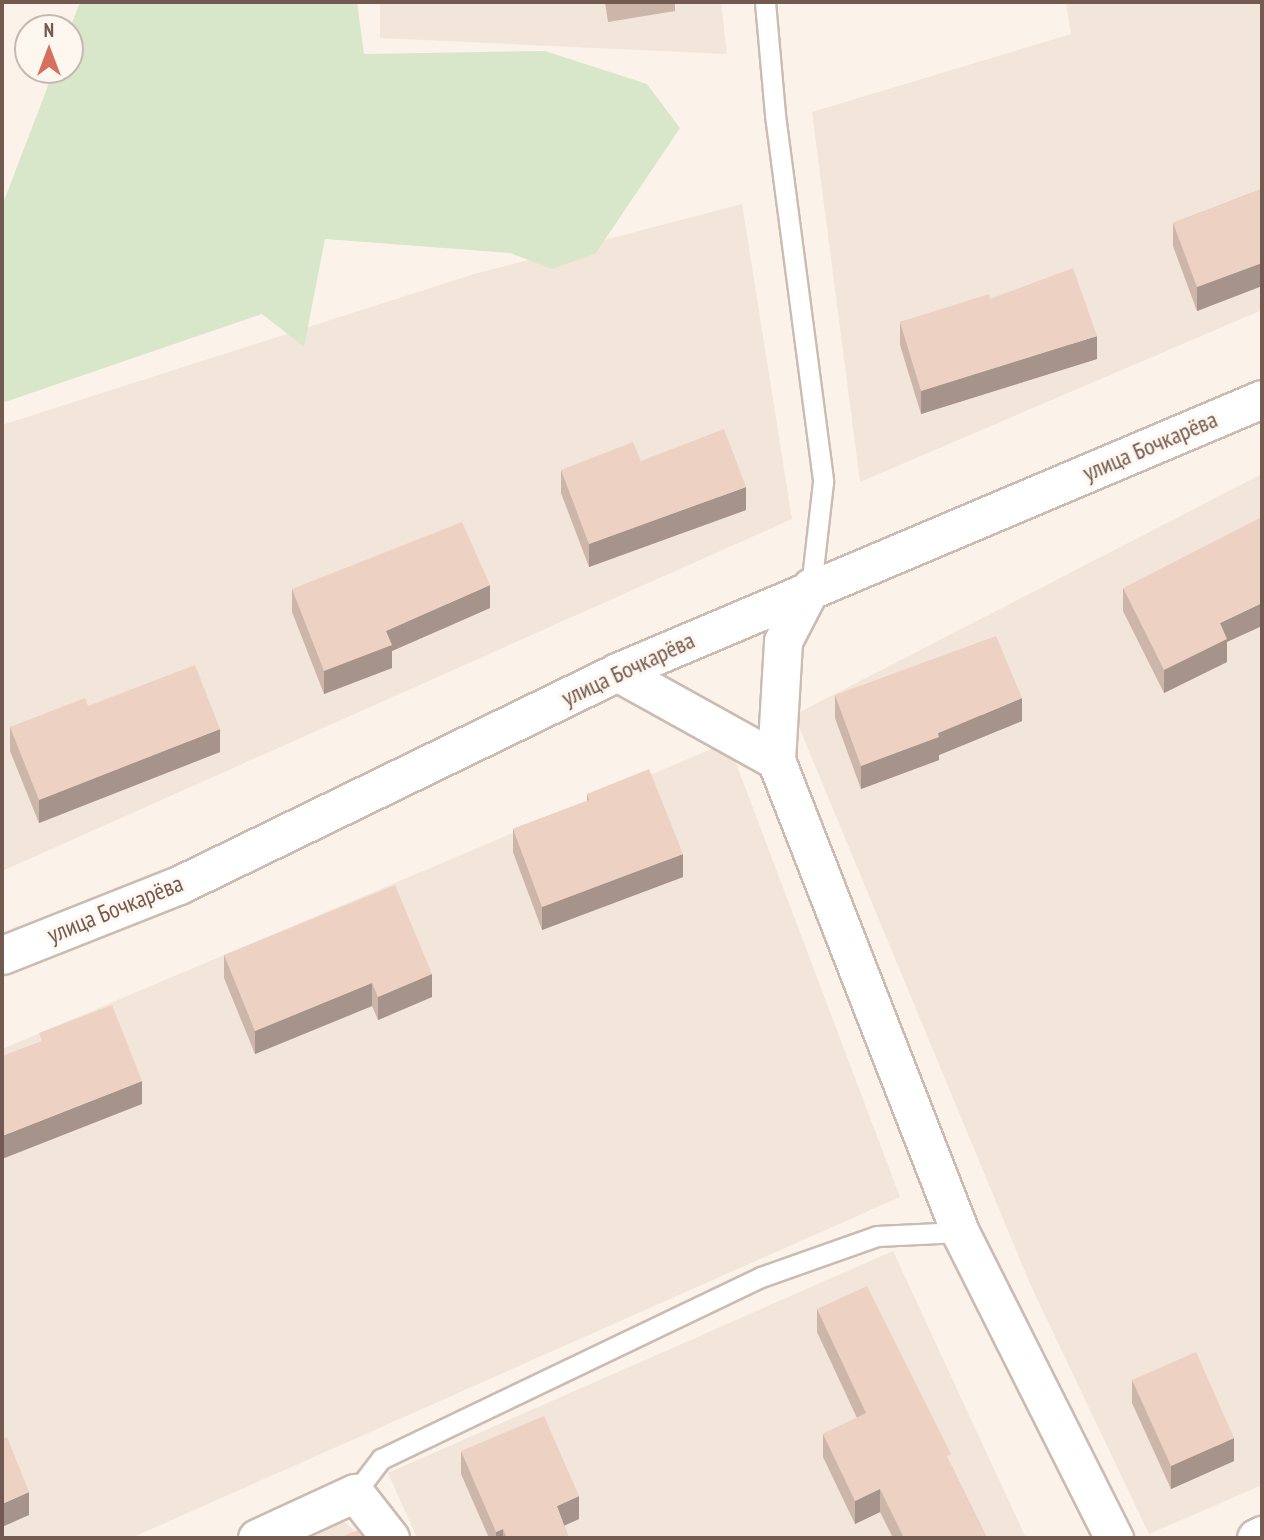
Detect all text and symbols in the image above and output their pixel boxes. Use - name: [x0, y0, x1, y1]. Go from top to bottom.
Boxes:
- north arrow: [14, 14, 84, 84]
- text: N: [44, 18, 54, 42]
- street label: улица Бочкарёва: [1078, 405, 1222, 487]
- street label: улица Бочкарёва: [557, 626, 699, 712]
- street label: улица Бочкарёва: [43, 869, 187, 949]

